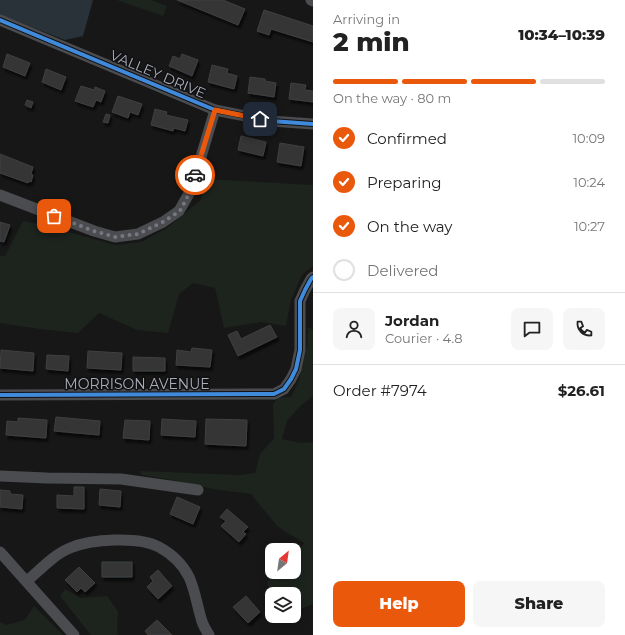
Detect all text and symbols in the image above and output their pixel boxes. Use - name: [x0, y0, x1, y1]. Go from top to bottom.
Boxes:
- text: Arriving in: [333, 11, 400, 27]
- text: 10:34–10:39: [518, 25, 605, 44]
- text: 2 min: [333, 26, 410, 58]
- street label: VALLEY DRIVE: [107, 46, 209, 102]
- text: On the way · 80 m: [333, 90, 451, 106]
- pin: [243, 102, 277, 136]
- icon: home: [249, 108, 271, 130]
- icon: check: [333, 127, 355, 149]
- text: Confirmed: [367, 129, 447, 148]
- text: 10:09: [572, 130, 605, 146]
- courier: [175, 155, 215, 195]
- icon: car: [184, 164, 206, 186]
- icon: check: [333, 171, 355, 193]
- text: Preparing: [367, 173, 442, 192]
- text: 10:24: [573, 174, 605, 190]
- pin: [37, 199, 71, 233]
- icon: bag: [43, 205, 65, 227]
- icon: check: [333, 215, 355, 237]
- text: On the way: [367, 217, 452, 236]
- text: 10:27: [574, 218, 605, 234]
- text: Delivered: [367, 261, 439, 280]
- button: person: [333, 308, 375, 350]
- button: chat: [511, 308, 553, 350]
- button: phone: [563, 308, 605, 350]
- text: Jordan: [385, 311, 439, 330]
- text: Courier · 4.8: [385, 330, 463, 346]
- street label: MORRISON AVENUE: [64, 375, 210, 393]
- text: Order #7974: [333, 381, 427, 400]
- text: $26.61: [558, 381, 605, 400]
- north arrow: [265, 543, 301, 579]
- map controls: [265, 543, 301, 623]
- button: Help: [333, 581, 465, 627]
- button: Share: [473, 581, 605, 627]
- button: layers: [265, 587, 301, 623]

